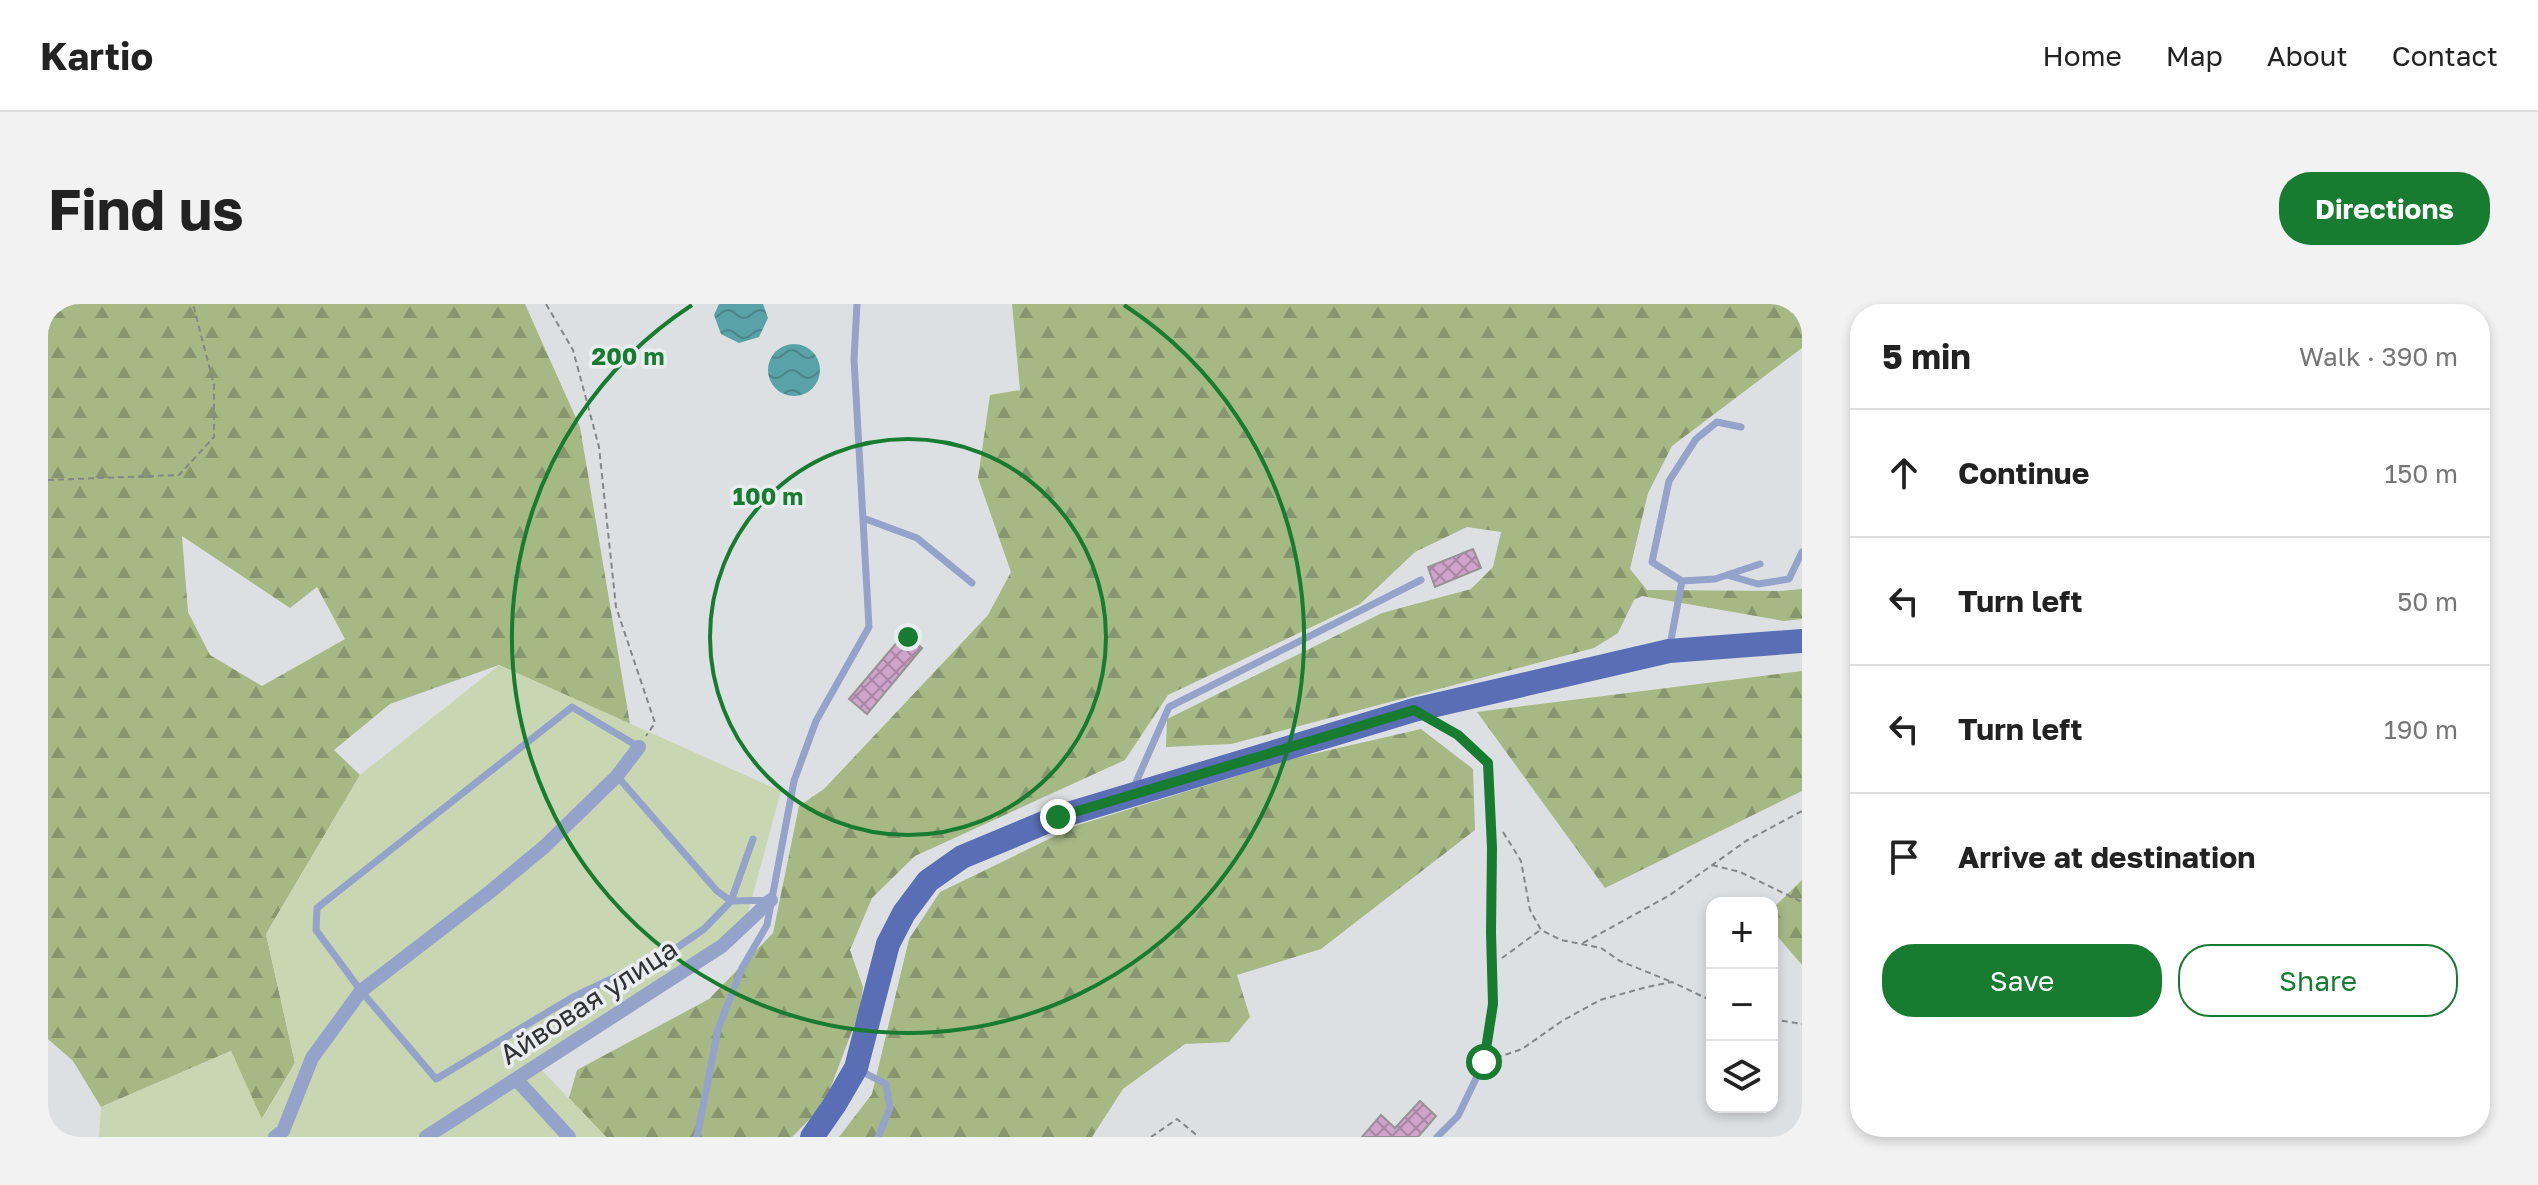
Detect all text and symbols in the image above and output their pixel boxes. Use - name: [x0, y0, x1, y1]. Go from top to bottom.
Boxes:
- text: Kartio: [40, 33, 153, 78]
- text: Home: [2043, 39, 2122, 72]
- text: Map: [2166, 39, 2223, 72]
- text: About: [2267, 39, 2348, 72]
- text: Contact: [2392, 39, 2498, 72]
- button: Directions: [2279, 172, 2490, 245]
- text: Find us: [48, 175, 244, 242]
- text: 5 min: [1882, 336, 1971, 376]
- text: 200 m: [592, 341, 664, 370]
- text: Walk · 390 m: [2299, 341, 2458, 372]
- icon: ahead: [1882, 451, 1926, 495]
- text: Continue: [1958, 455, 2089, 491]
- text: 150 m: [2385, 458, 2458, 489]
- text: 100 m: [733, 481, 803, 510]
- icon: left: [1882, 579, 1926, 623]
- text: Turn left: [1958, 583, 2083, 619]
- text: 50 m: [2397, 586, 2458, 617]
- centre of rings: [894, 623, 922, 651]
- icon: left: [1882, 707, 1926, 751]
- text: Turn left: [1958, 711, 2083, 747]
- text: 190 m: [2384, 714, 2458, 745]
- route end: [1040, 799, 1076, 835]
- icon: arrive: [1882, 835, 1926, 879]
- text: Arrive at destination: [1958, 839, 2255, 875]
- map controls: [1706, 897, 1778, 1113]
- button: +: [1706, 897, 1778, 969]
- street label: Айвовая улица: [493, 931, 683, 1071]
- button: Save: [1882, 944, 2162, 1017]
- button: Share: [2178, 944, 2458, 1017]
- button: −: [1706, 969, 1778, 1041]
- button: layers: [1706, 1041, 1778, 1113]
- route start: [1466, 1044, 1502, 1080]

